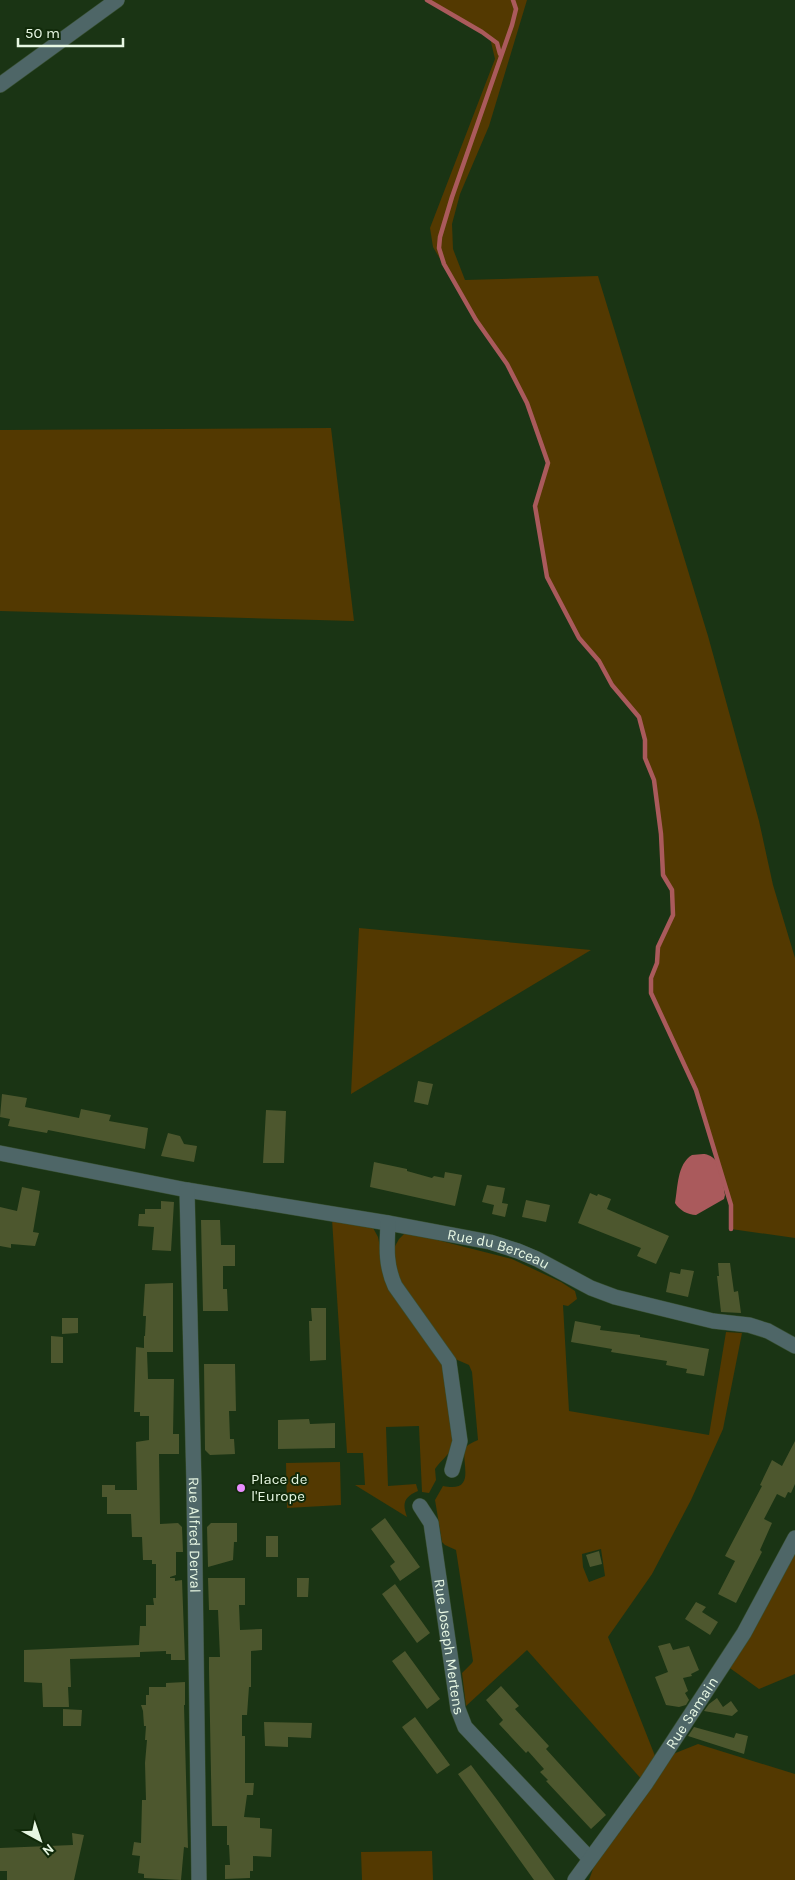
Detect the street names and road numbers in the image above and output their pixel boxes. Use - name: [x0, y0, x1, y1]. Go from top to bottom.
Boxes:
- street label: Rue du Berceau: [446, 1225, 553, 1273]
- street label: Rue Alfred Derval: [185, 1477, 204, 1593]
- street label: Rue Joseph Mertens: [430, 1577, 468, 1717]
- street label: Rue Samain: [662, 1673, 722, 1752]

